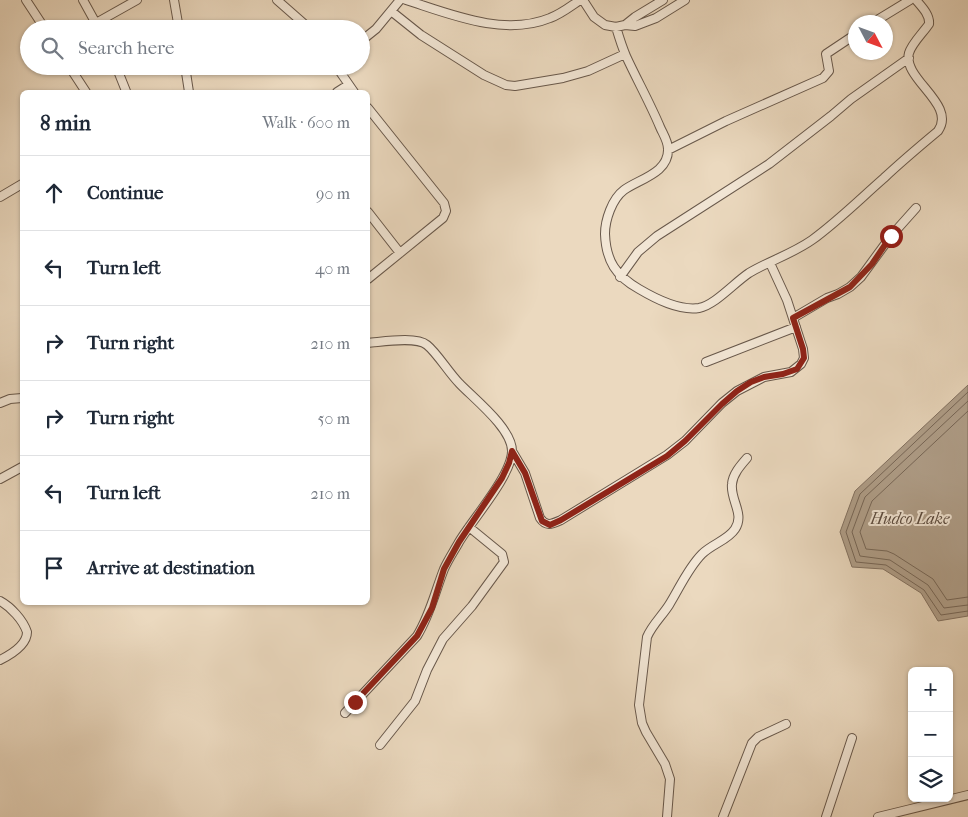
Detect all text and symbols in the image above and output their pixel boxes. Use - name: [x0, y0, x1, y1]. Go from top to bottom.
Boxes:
- north arrow: [848, 15, 893, 60]
- search box: [20, 20, 370, 75]
- icon: search: [38, 34, 66, 62]
- text: Search here: [78, 37, 174, 59]
- text: 8 min: [40, 111, 91, 135]
- text: Walk · 600 m: [262, 113, 350, 132]
- icon: ahead: [40, 179, 68, 207]
- text: Continue: [87, 182, 163, 204]
- text: 90 m: [316, 184, 350, 203]
- route start: [880, 225, 903, 248]
- icon: left: [40, 254, 68, 282]
- text: Turn left: [87, 257, 161, 279]
- text: 40 m: [315, 259, 350, 278]
- icon: right: [40, 329, 68, 357]
- text: Turn right: [87, 332, 174, 354]
- text: 210 m: [311, 334, 350, 353]
- icon: right: [40, 404, 68, 432]
- text: Turn right: [87, 407, 174, 429]
- text: 50 m: [318, 409, 350, 428]
- icon: left: [40, 479, 68, 507]
- text: Turn left: [87, 482, 161, 504]
- text: 210 m: [311, 484, 350, 503]
- water label: Hudco Lake: [870, 509, 950, 528]
- icon: arrive: [40, 554, 68, 582]
- text: Arrive at destination: [87, 557, 255, 579]
- map controls: [908, 667, 953, 802]
- button: +: [908, 667, 953, 712]
- route end: [344, 691, 367, 714]
- button: −: [908, 712, 953, 757]
- button: layers: [908, 757, 953, 802]

